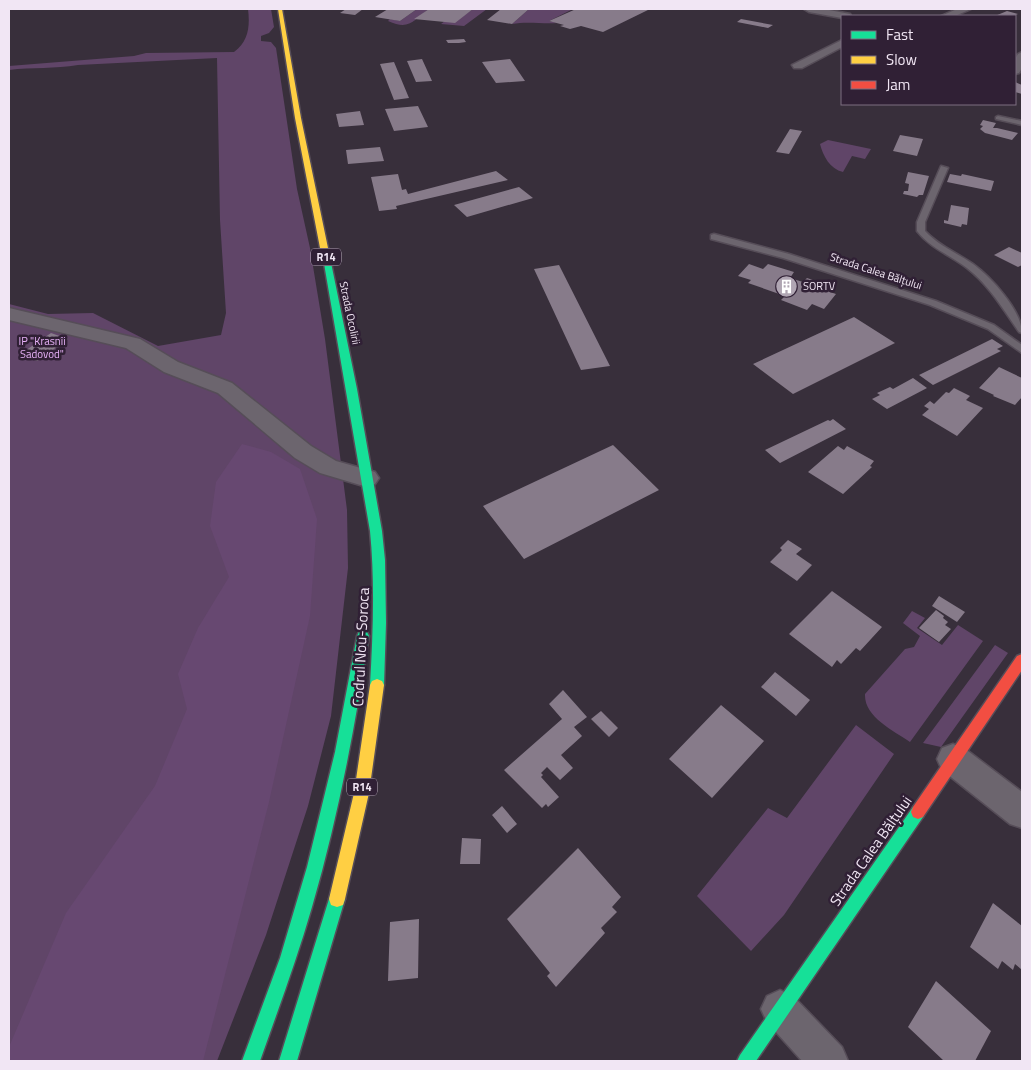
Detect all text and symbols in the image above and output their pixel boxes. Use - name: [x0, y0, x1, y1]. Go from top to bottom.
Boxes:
- legend: [841, 15, 1016, 105]
- text: Fast: [886, 23, 914, 46]
- text: Slow: [886, 48, 917, 71]
- text: Jam: [886, 73, 910, 96]
- road number: R14: [311, 248, 341, 266]
- street label: Strada Calea Bălțului: [828, 249, 924, 293]
- building icon: SORTV: [775, 274, 799, 298]
- place label: SORTV: [803, 278, 836, 294]
- street label: Strada Ocolirii: [336, 280, 364, 346]
- park label: IP "Krasnîi Sadovod": [18, 333, 66, 362]
- street label: Codrul Nou-Soroca: [346, 586, 375, 707]
- road number: R14: [347, 779, 377, 796]
- street label: Strada Calea Bălțului: [824, 791, 917, 911]

